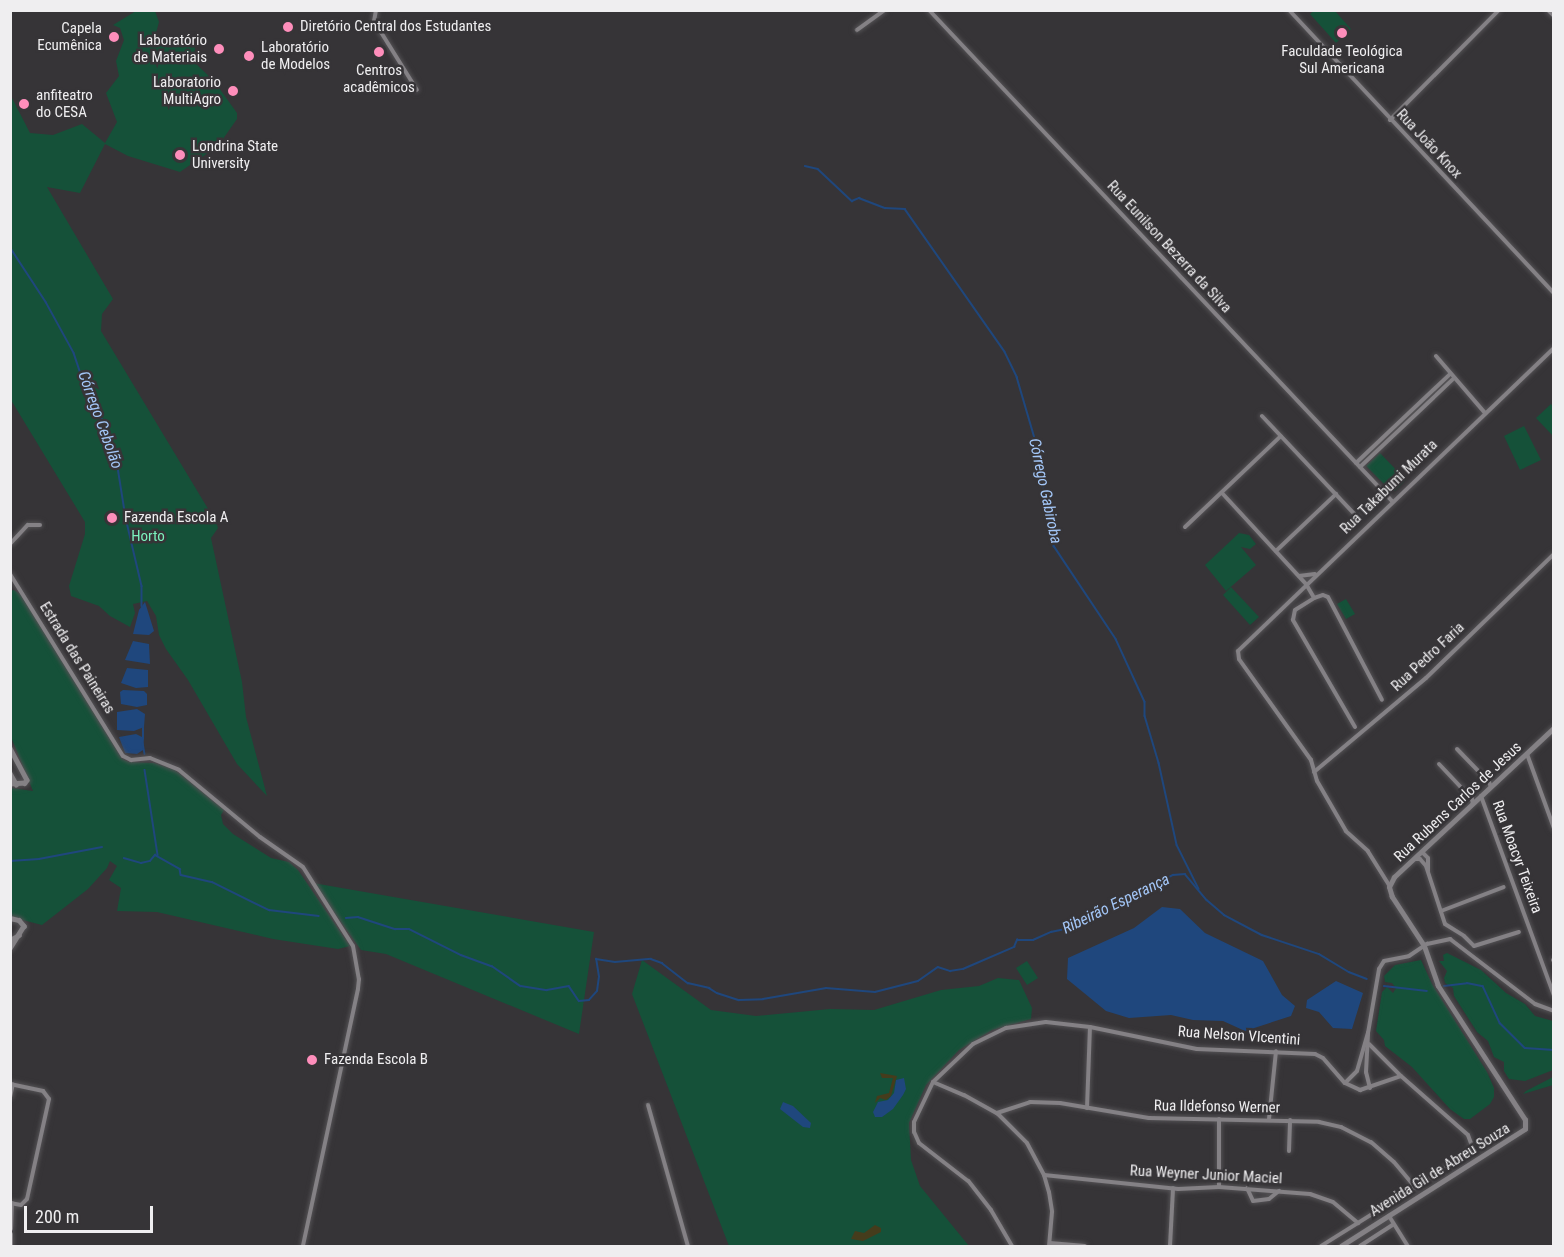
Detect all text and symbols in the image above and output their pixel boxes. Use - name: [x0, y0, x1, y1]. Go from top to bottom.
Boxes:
- place label: Diretório Central dos Estudantes: [300, 18, 491, 36]
- place label: Capela Ecumênica: [37, 19, 102, 54]
- marker: Diretório Central dos Estudantes: [281, 20, 295, 34]
- marker: Faculdade Teológica Sul Americana: [1335, 26, 1349, 40]
- marker: Capela Ecumênica: [107, 30, 121, 44]
- place label: Laboratório de Materiais: [134, 31, 207, 66]
- place label: Laboratório de Modelos: [261, 38, 330, 73]
- marker: Laboratório de Materiais: [212, 42, 226, 56]
- place label: Faculdade Teológica Sul Americana: [1281, 42, 1403, 77]
- marker: Centros acadêmicos: [372, 45, 386, 59]
- marker: Laboratório de Modelos: [242, 49, 256, 63]
- place label: Centros acadêmicos: [343, 61, 415, 96]
- place label: Laboratorio MultiAgro: [153, 73, 221, 108]
- marker: Laboratorio MultiAgro: [226, 84, 240, 98]
- place label: anfiteatro do CESA: [36, 86, 93, 121]
- marker: anfiteatro do CESA: [17, 97, 31, 111]
- street label: Rua João Knox: [1392, 106, 1466, 182]
- place label: Londrina State University: [192, 137, 278, 172]
- marker: Londrina State University: [173, 148, 187, 162]
- street label: Rua Eunilson Bezerra da Silva: [1103, 177, 1235, 317]
- water label: Córrego Cebolão: [73, 369, 127, 471]
- water label: Córrego Gabiroba: [1024, 436, 1066, 546]
- street label: Rua Takabumi Murata: [1337, 436, 1441, 538]
- place label: Fazenda Escola A: [124, 509, 228, 527]
- marker: Fazenda Escola A: [105, 511, 119, 525]
- park label: Horto: [131, 528, 165, 546]
- street label: Estrada das Paineiras: [35, 599, 119, 717]
- street label: Rua Pedro Faria: [1388, 619, 1468, 695]
- street label: Rua Rubens Carlos de Jesus: [1391, 738, 1525, 866]
- street label: Rua Moacyr Teixeira: [1488, 798, 1546, 916]
- water label: Ribeirão Esperança: [1059, 870, 1173, 938]
- street label: Rua Nelson VIcentini: [1177, 1023, 1301, 1049]
- place label: Fazenda Escola B: [324, 1051, 428, 1069]
- marker: Fazenda Escola B: [305, 1053, 319, 1067]
- street label: Rua Ildefonso Werner: [1154, 1097, 1280, 1117]
- street label: Avenida Gil de Abreu Souza: [1367, 1119, 1513, 1221]
- street label: Rua Weyner Junior Maciel: [1129, 1162, 1283, 1188]
- scale bar: [27, 1194, 156, 1232]
- text: 200 m: [35, 1206, 79, 1227]

